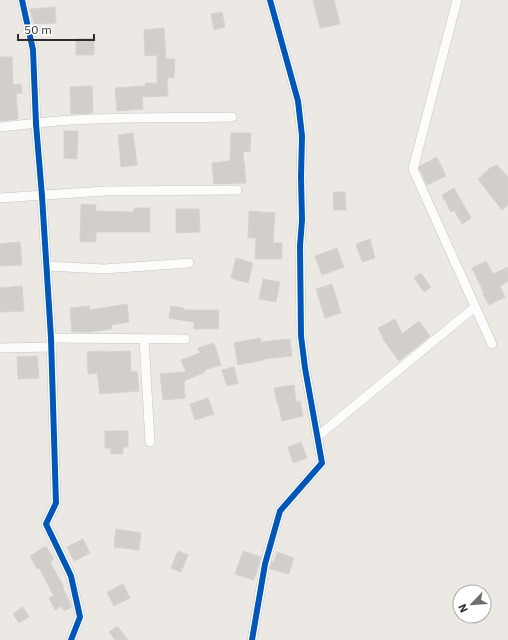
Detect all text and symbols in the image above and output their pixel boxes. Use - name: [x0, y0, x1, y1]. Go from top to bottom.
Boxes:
- scale bar: [18, 16, 94, 42]
- text: 50 m: [24, 22, 52, 37]
- north arrow: [452, 584, 492, 624]
- text: N: [455, 602, 471, 615]

